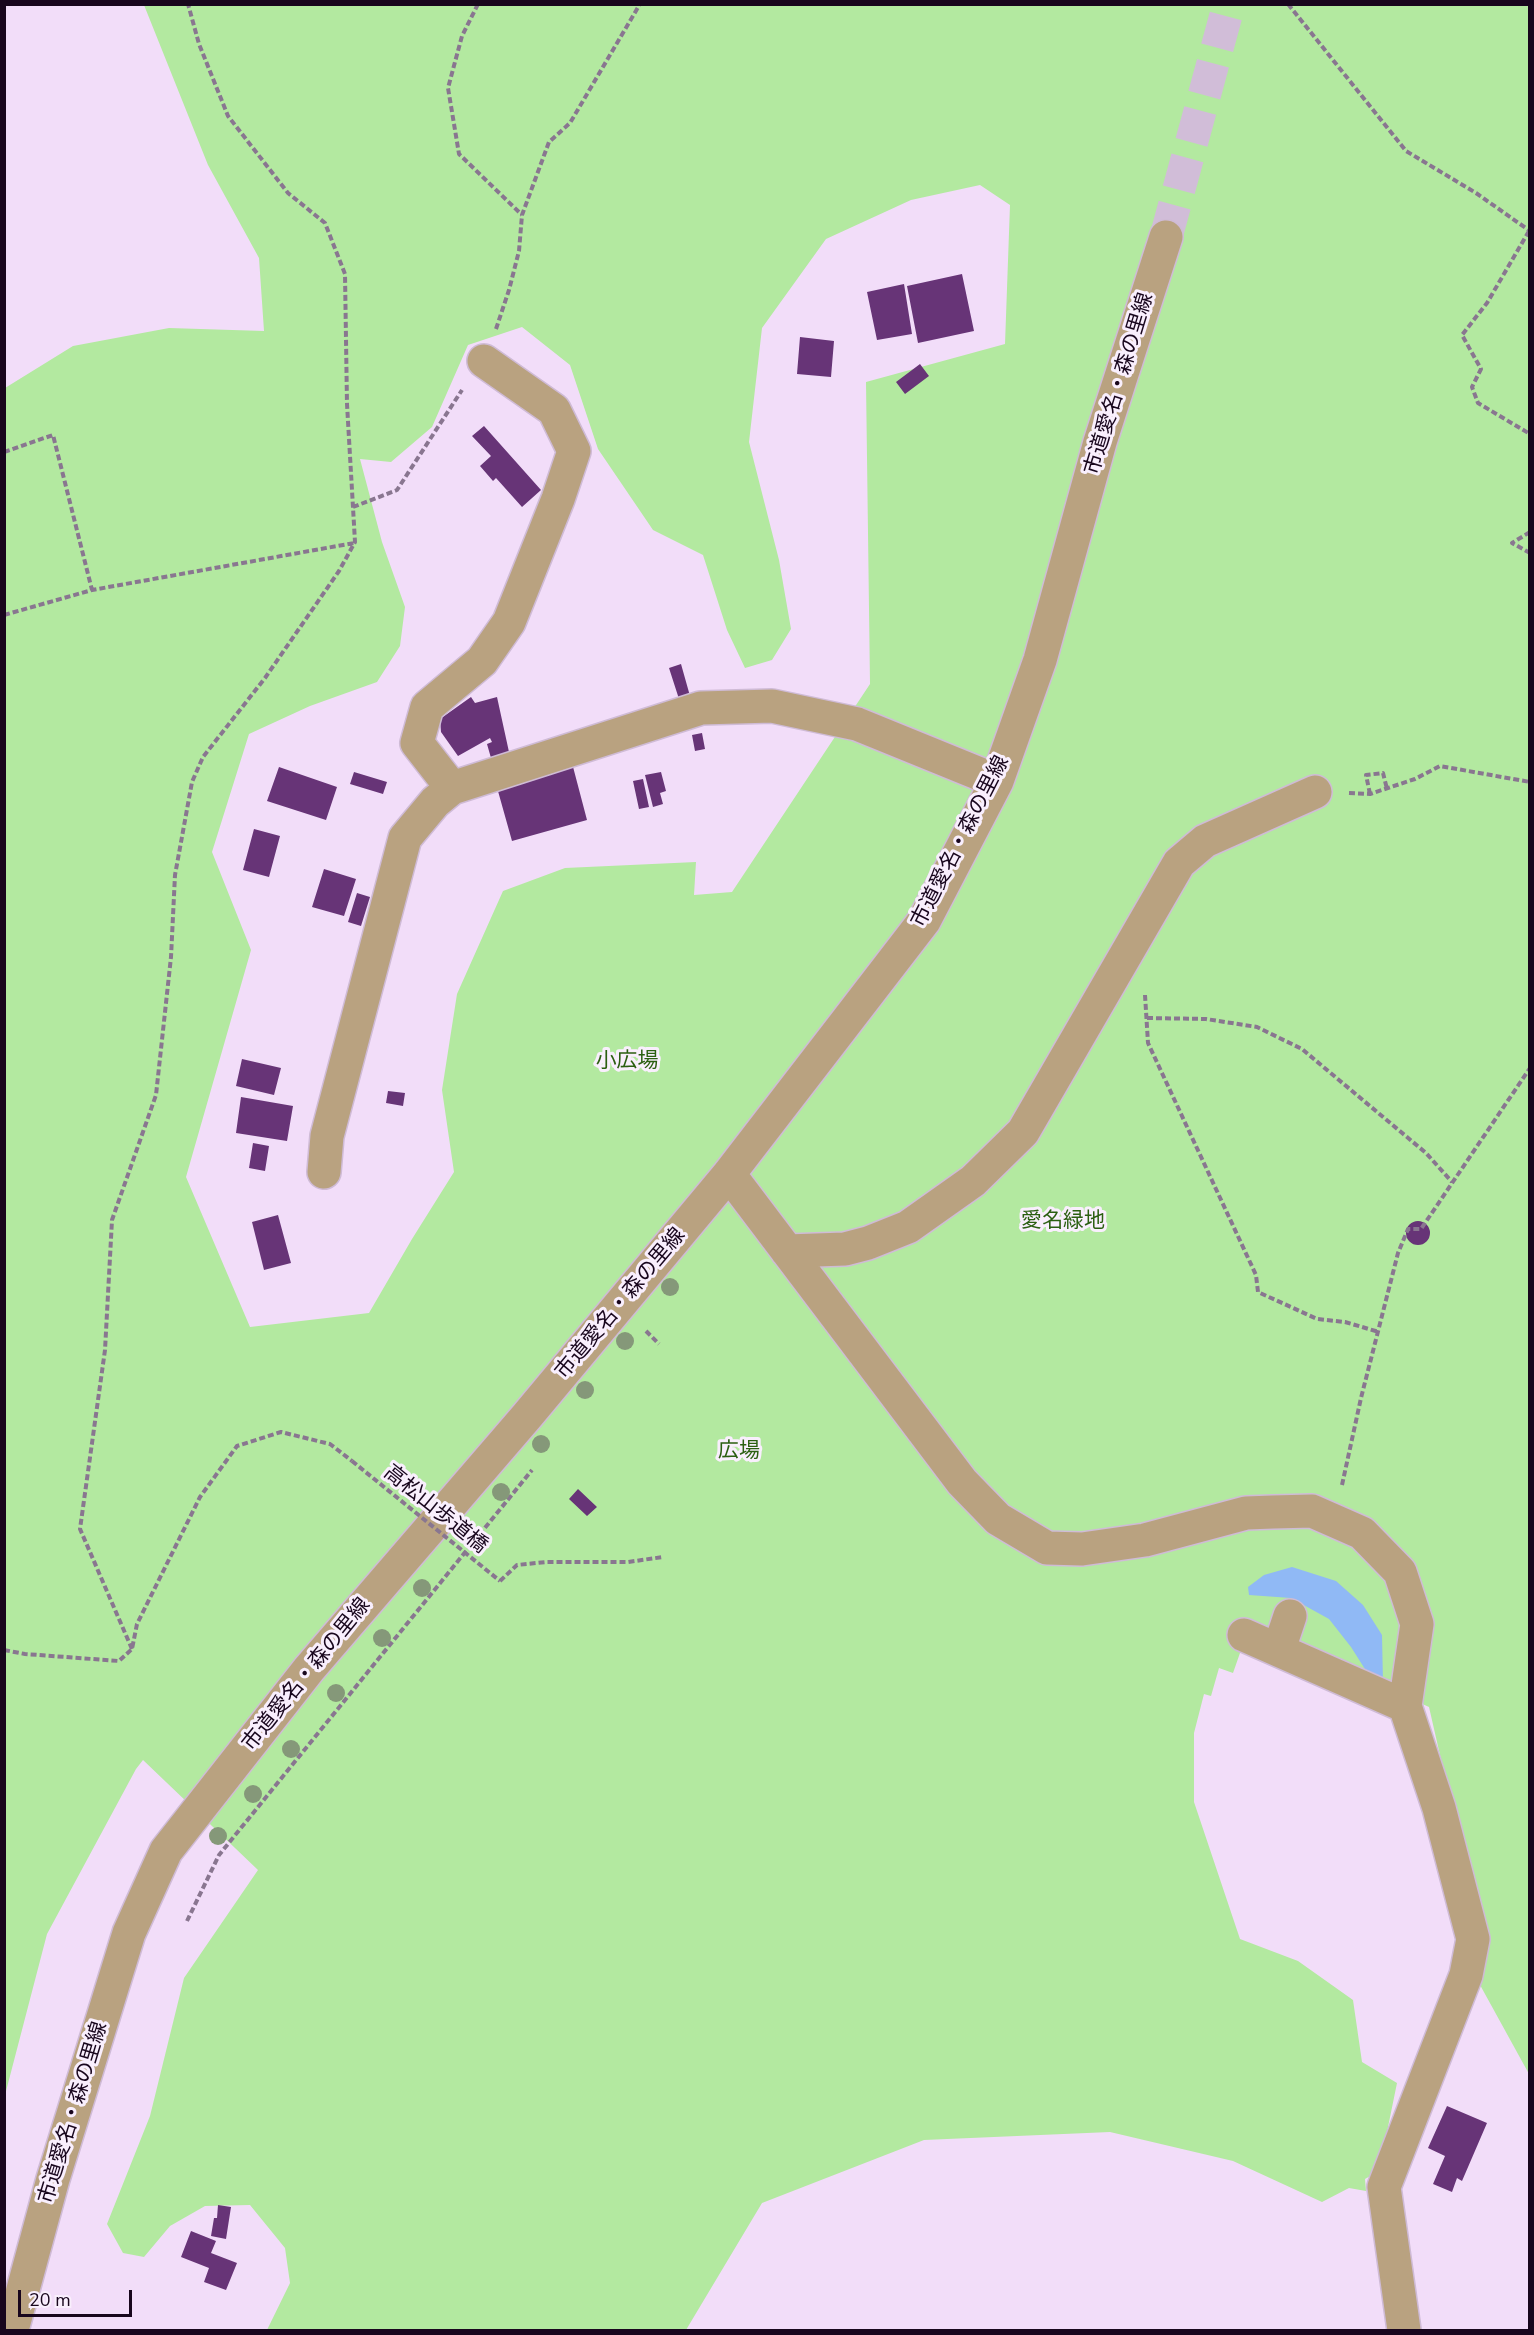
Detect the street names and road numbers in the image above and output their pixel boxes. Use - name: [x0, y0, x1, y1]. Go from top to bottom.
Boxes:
- street label: 市道愛名・森の里線: [1080, 290, 1160, 478]
- street label: 市道愛名・森の里線: [907, 752, 1015, 932]
- street label: 市道愛名・森の里線: [551, 1224, 691, 1384]
- street label: 高松山歩道橋: [378, 1461, 492, 1559]
- street label: 市道愛名・森の里線: [238, 1594, 376, 1756]
- street label: 市道愛名・森の里線: [34, 2019, 114, 2207]

